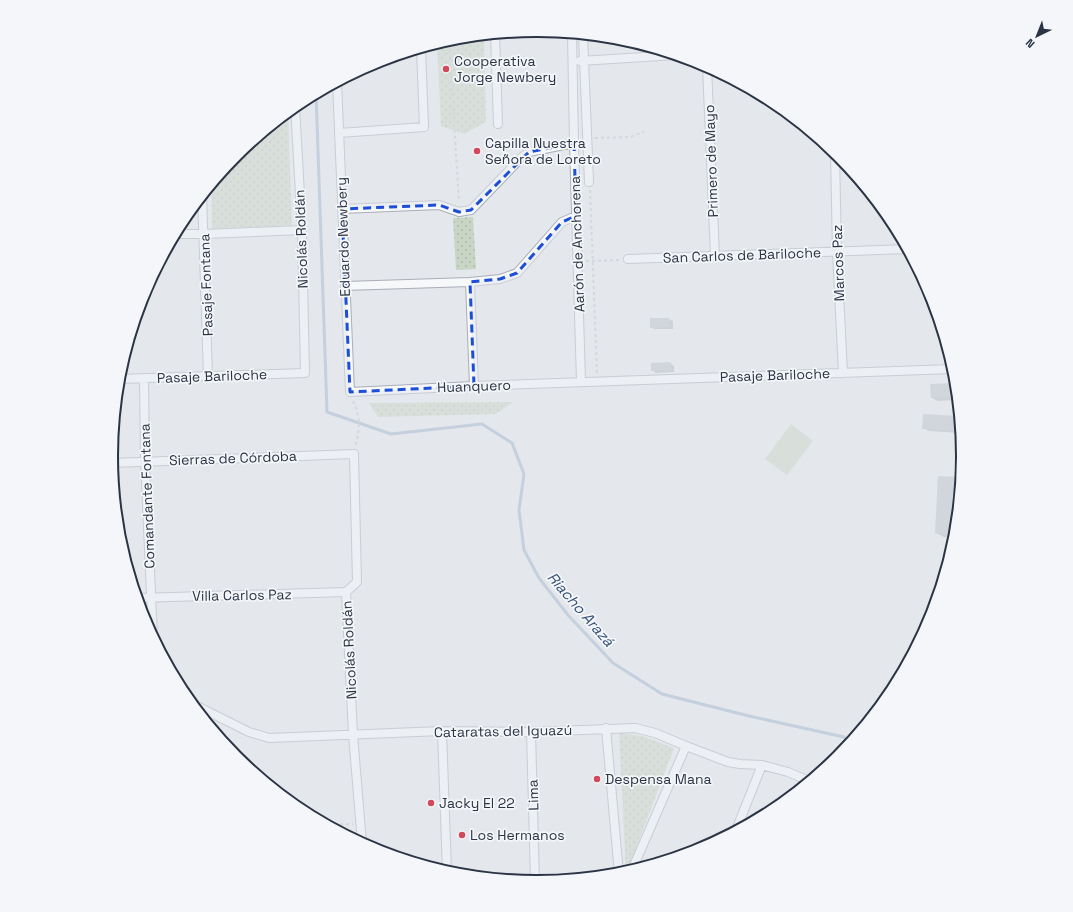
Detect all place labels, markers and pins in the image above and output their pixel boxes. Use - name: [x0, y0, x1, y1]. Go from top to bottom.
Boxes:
- place label: Cooperativa Jorge Newbery: [454, 52, 556, 86]
- marker: Cooperativa Jorge Newbery: [441, 64, 451, 74]
- place label: Capilla Nuestra Señora de Loreto: [485, 134, 601, 168]
- marker: Capilla Nuestra Señora de Loreto: [472, 146, 482, 156]
- place label: Despensa Mana: [605, 770, 712, 788]
- marker: Despensa Mana: [592, 774, 602, 784]
- place label: Jacky El 22: [439, 794, 515, 812]
- marker: Jacky El 22: [426, 798, 436, 808]
- place label: Los Hermanos: [470, 826, 565, 844]
- marker: Los Hermanos: [457, 830, 467, 840]

